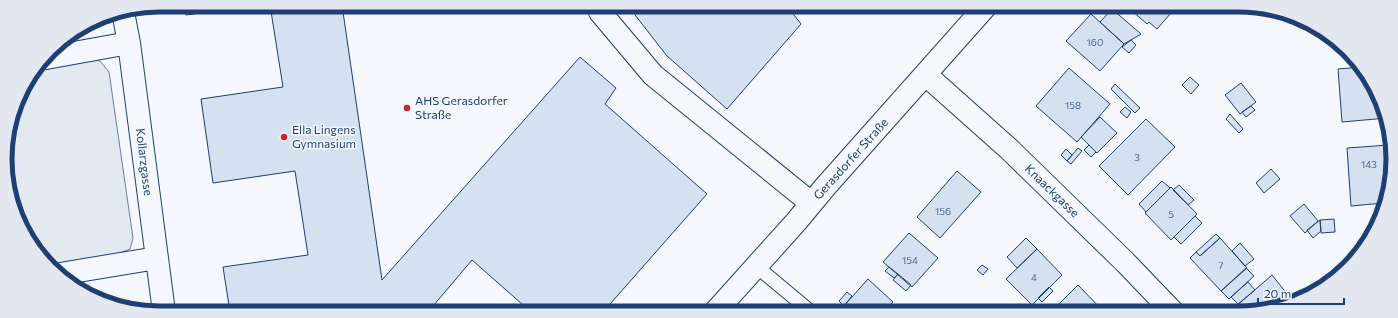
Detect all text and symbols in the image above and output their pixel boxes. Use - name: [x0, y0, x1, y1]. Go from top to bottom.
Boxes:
- house number: 160: [1087, 36, 1103, 48]
- place label: AHS Gerasdorfer Straße: [415, 93, 508, 121]
- house number: 158: [1065, 99, 1081, 111]
- marker: AHS Gerasdorfer Straße: [402, 103, 412, 113]
- street label: Gerasdorfer Straße: [810, 115, 890, 202]
- place label: Ella Lingens Gymnasium: [292, 122, 356, 150]
- street label: Kollarzgasse: [134, 127, 156, 196]
- marker: Ella Lingens Gymnasium: [279, 132, 289, 142]
- house number: 3: [1134, 151, 1140, 163]
- house number: 143: [1361, 158, 1377, 170]
- street label: Knaackgasse: [1023, 161, 1083, 220]
- house number: 156: [935, 205, 951, 217]
- house number: 5: [1168, 208, 1174, 220]
- house number: 154: [902, 254, 918, 266]
- house number: 7: [1218, 259, 1224, 271]
- house number: 4: [1031, 271, 1037, 283]
- scale bar: [1258, 280, 1344, 306]
- text: 20 m: [1264, 286, 1291, 300]

